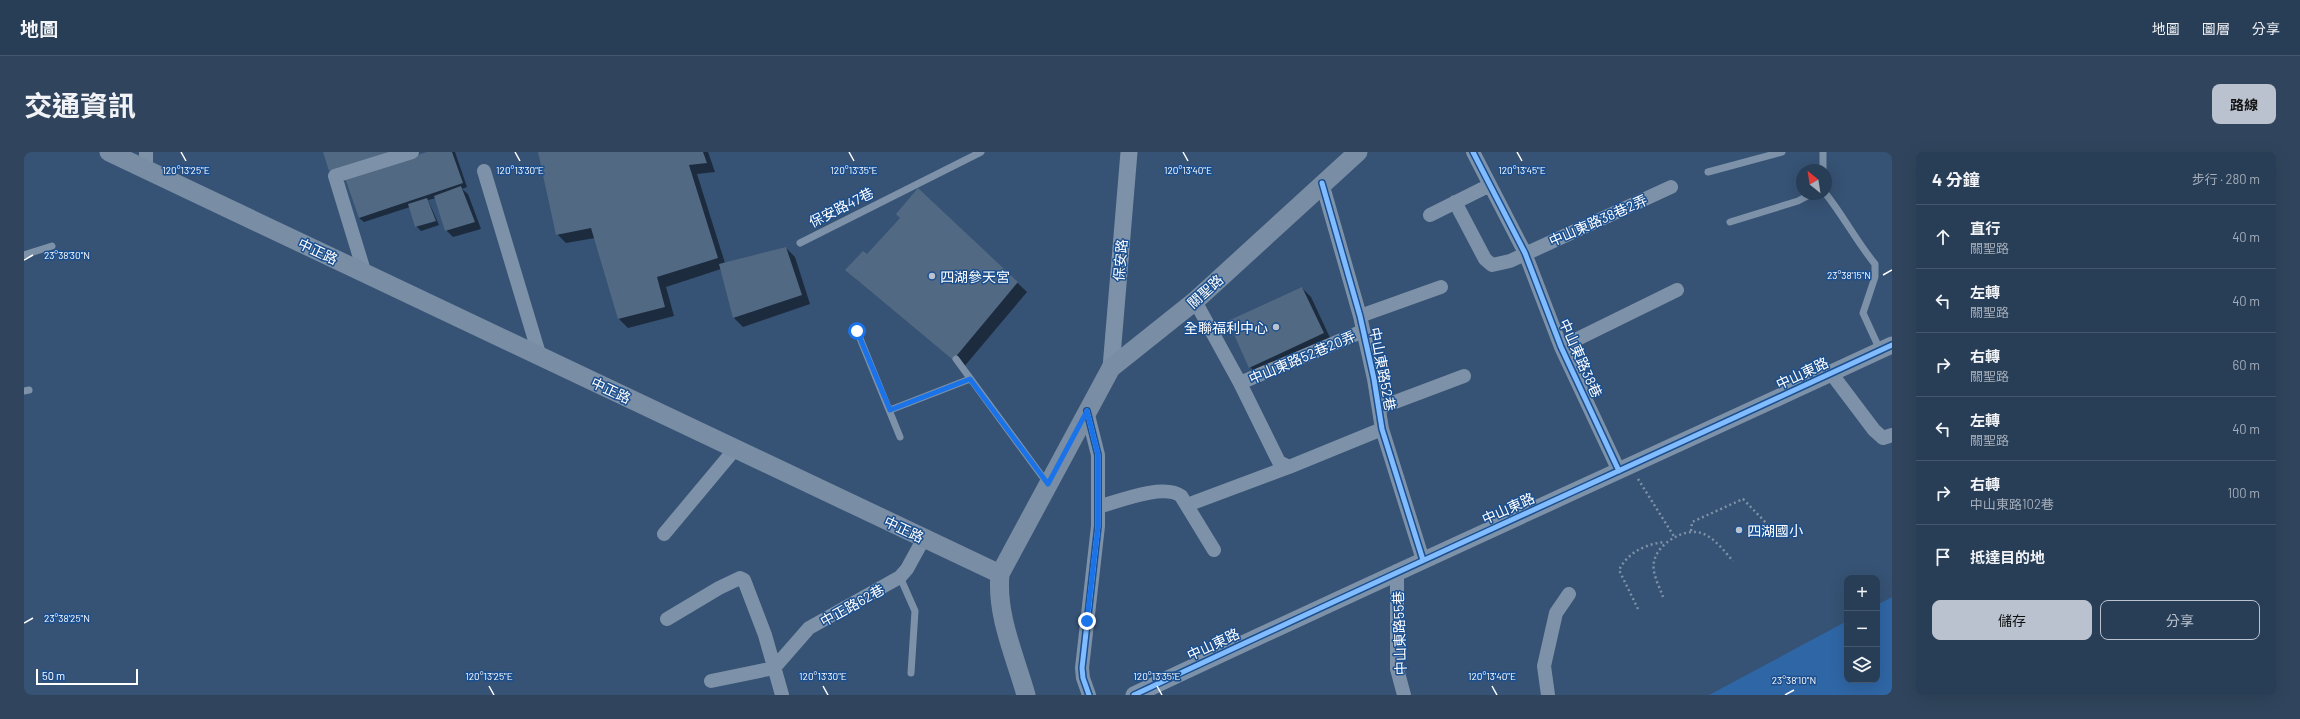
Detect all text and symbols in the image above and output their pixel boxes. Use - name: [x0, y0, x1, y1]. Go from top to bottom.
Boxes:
- text: 地圖: [20, 17, 58, 40]
- text: 地圖: [2152, 20, 2180, 37]
- text: 圖層: [2202, 20, 2230, 37]
- text: 分享: [2252, 20, 2280, 37]
- button: 路線: [2212, 84, 2276, 124]
- text: 交通資訊: [24, 88, 136, 122]
- text: 120°13'25"E: [162, 164, 210, 176]
- text: 120°13'30"E: [496, 164, 544, 176]
- text: 120°13'35"E: [830, 164, 878, 176]
- text: 120°13'40"E: [1164, 164, 1212, 176]
- text: 120°13'45"E: [1498, 164, 1546, 176]
- north arrow: [1796, 164, 1832, 200]
- text: 4 分鐘: [1932, 169, 1980, 189]
- text: 步行 · 280 m: [2192, 171, 2260, 187]
- street label: 保安路47巷: [806, 184, 876, 230]
- street label: 中山東路38巷2弄: [1546, 191, 1650, 249]
- text: 直行: [1970, 219, 2000, 237]
- icon: ahead: [1932, 226, 1954, 248]
- text: 40 m: [2232, 229, 2260, 245]
- street label: 中正路: [295, 234, 341, 268]
- street label: 保安路: [1110, 238, 1130, 282]
- text: 關聖路: [1970, 240, 2009, 256]
- text: 23°38'30"N: [44, 249, 90, 261]
- place label: 四湖參天宮: [940, 268, 1010, 285]
- text: 23°38'15"N: [1827, 269, 1871, 281]
- marker: 四湖參天宮: [927, 271, 937, 281]
- street label: 關聖路: [1184, 271, 1226, 311]
- text: 左轉: [1970, 283, 2000, 301]
- icon: left: [1932, 290, 1954, 312]
- text: 40 m: [2232, 293, 2260, 309]
- text: 關聖路: [1970, 304, 2009, 320]
- street label: 中山東路38巷: [1556, 316, 1606, 400]
- place label: 全聯福利中心: [1184, 319, 1268, 336]
- route start: [848, 322, 866, 340]
- marker: 全聯福利中心: [1271, 322, 1281, 332]
- street label: 中山東路52巷: [1367, 326, 1399, 412]
- street label: 中山東路52巷20弄: [1246, 327, 1358, 387]
- text: 右轉: [1970, 347, 2000, 365]
- street label: 中山東路: [1773, 353, 1831, 393]
- icon: right: [1932, 354, 1954, 376]
- text: 60 m: [2233, 357, 2260, 373]
- text: 關聖路: [1970, 368, 2009, 384]
- street label: 中正路: [588, 373, 634, 407]
- text: 左轉: [1970, 411, 2000, 429]
- icon: left: [1932, 418, 1954, 440]
- text: 40 m: [2232, 421, 2260, 437]
- text: 關聖路: [1970, 432, 2009, 448]
- text: 右轉: [1970, 475, 2000, 493]
- icon: right: [1932, 482, 1954, 504]
- text: 100 m: [2227, 485, 2260, 501]
- street label: 中山東路: [1479, 489, 1537, 527]
- text: 中山東路102巷: [1970, 496, 2054, 512]
- street label: 中正路: [881, 512, 927, 546]
- place label: 四湖國小: [1747, 522, 1803, 539]
- marker: 四湖國小: [1734, 525, 1744, 535]
- icon: arrive: [1932, 546, 1954, 568]
- text: 抵達目的地: [1970, 548, 2045, 566]
- map controls: [1844, 575, 1880, 683]
- button: +: [1844, 575, 1880, 611]
- street label: 中正路62巷: [817, 580, 887, 630]
- street label: 中山東路55巷: [1389, 591, 1409, 675]
- button: 儲存: [1932, 600, 2092, 640]
- button: 分享: [2100, 600, 2260, 640]
- button: −: [1844, 611, 1880, 647]
- text: 23°38'25"N: [44, 612, 90, 624]
- route end: [1078, 612, 1096, 630]
- street label: 中山東路: [1184, 624, 1242, 664]
- button: layers: [1844, 647, 1880, 683]
- scale bar: [36, 667, 138, 686]
- text: 50 m: [42, 669, 65, 682]
- text: 120°13'25"E: [465, 670, 513, 682]
- text: 120°13'30"E: [799, 670, 847, 682]
- text: 120°13'35"E: [1133, 670, 1181, 682]
- text: 120°13'40"E: [1468, 670, 1516, 682]
- text: 23°38'10"N: [1772, 674, 1816, 686]

